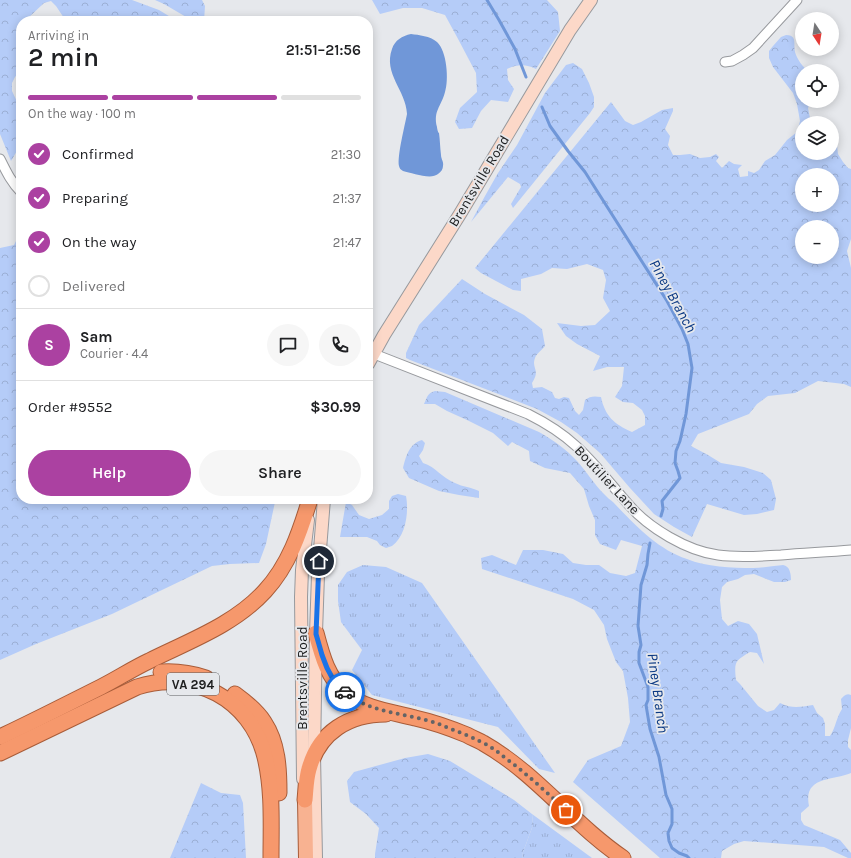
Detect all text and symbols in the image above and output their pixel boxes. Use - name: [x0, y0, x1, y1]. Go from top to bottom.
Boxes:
- north arrow: [795, 12, 839, 56]
- map controls: [795, 12, 839, 264]
- text: Arriving in: [28, 28, 89, 43]
- text: 21:51–21:56: [286, 41, 361, 59]
- text: 2 min: [28, 42, 99, 73]
- button: locate: [795, 64, 839, 108]
- text: On the way · 100 m: [28, 106, 136, 121]
- button: layers: [795, 116, 839, 160]
- street label: Brentsville Road: [445, 132, 513, 230]
- icon: check: [28, 143, 50, 165]
- text: Confirmed: [62, 145, 134, 163]
- text: 21:30: [331, 147, 361, 162]
- button: +: [795, 168, 839, 212]
- icon: check: [28, 187, 50, 209]
- text: Preparing: [62, 189, 128, 207]
- text: 21:37: [332, 191, 361, 206]
- button: −: [795, 220, 839, 264]
- icon: check: [28, 231, 50, 253]
- text: On the way: [62, 233, 136, 251]
- text: 21:47: [333, 235, 361, 250]
- water label: Piney Branch: [646, 256, 700, 336]
- text: Delivered: [62, 277, 126, 295]
- button: chat: [267, 324, 309, 366]
- button: phone: [319, 324, 361, 366]
- text: Sam: [80, 328, 113, 346]
- text: S: [44, 336, 54, 354]
- text: Courier · 4.4: [80, 346, 148, 361]
- text: Order #9552: [28, 398, 112, 416]
- text: $30.99: [310, 398, 361, 416]
- street label: Boutilier Lane: [571, 442, 643, 518]
- button: Help: [28, 450, 191, 496]
- button: Share: [199, 450, 361, 496]
- pin: [302, 544, 336, 578]
- icon: home: [308, 550, 330, 572]
- street label: Brentsville Road: [294, 626, 311, 730]
- water label: Piney Branch: [643, 652, 673, 734]
- courier: [325, 672, 365, 712]
- road number: VA 294: [167, 673, 219, 695]
- icon: car: [334, 681, 356, 703]
- pin: [549, 793, 583, 827]
- icon: bag: [555, 799, 577, 821]

